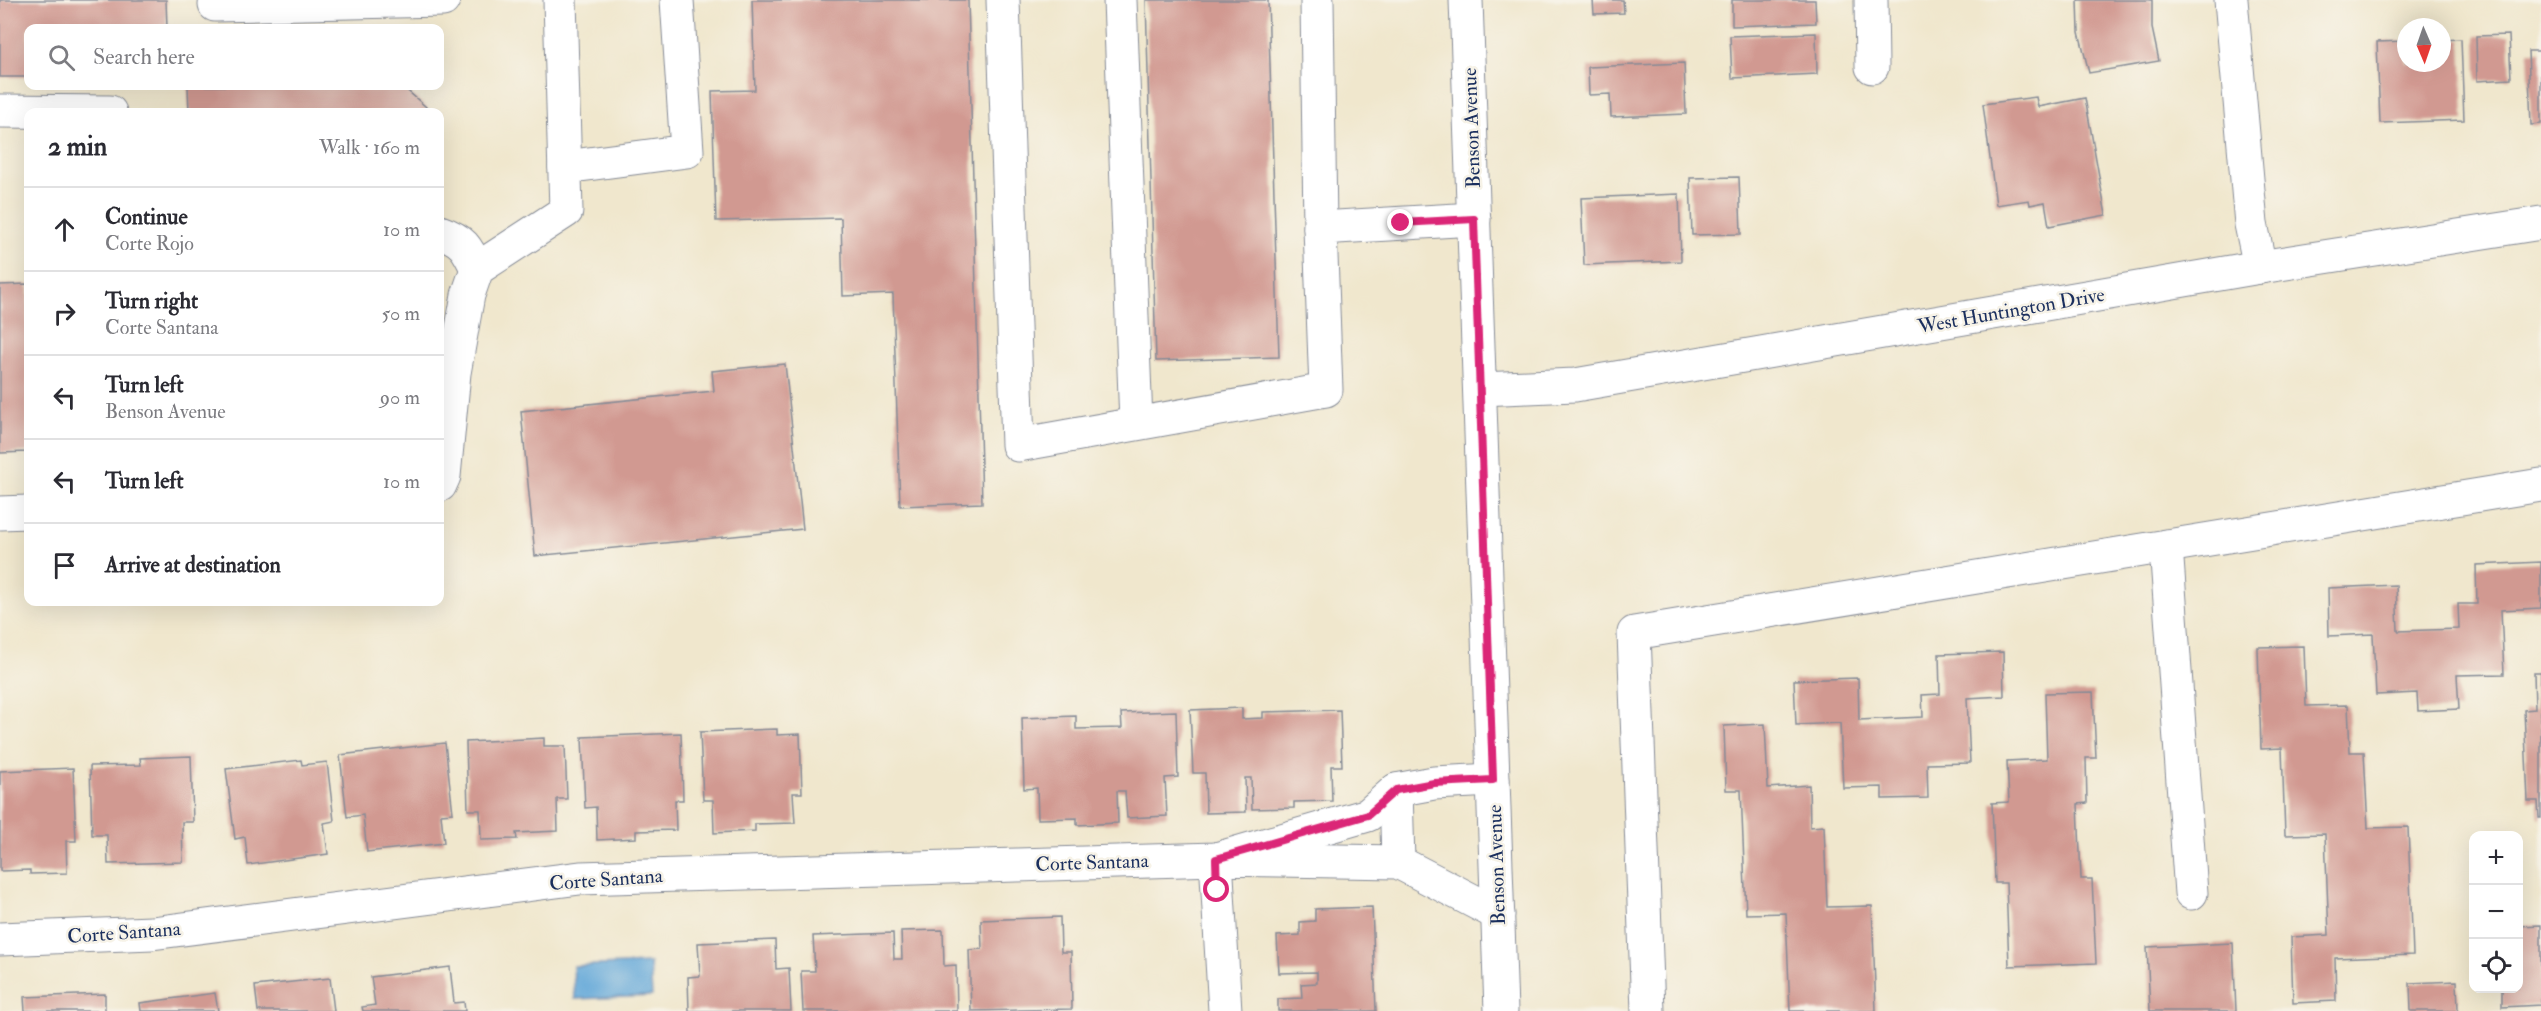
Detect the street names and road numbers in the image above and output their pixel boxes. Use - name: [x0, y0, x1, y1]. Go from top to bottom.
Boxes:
- street label: Benson Avenue: [1457, 67, 1486, 189]
- street label: West Huntington Drive: [1915, 282, 2107, 339]
- street label: Benson Avenue: [1482, 804, 1511, 926]
- street label: Corte Santana: [1035, 848, 1150, 877]
- street label: Corte Santana: [549, 863, 664, 896]
- street label: Corte Santana: [67, 916, 182, 949]

